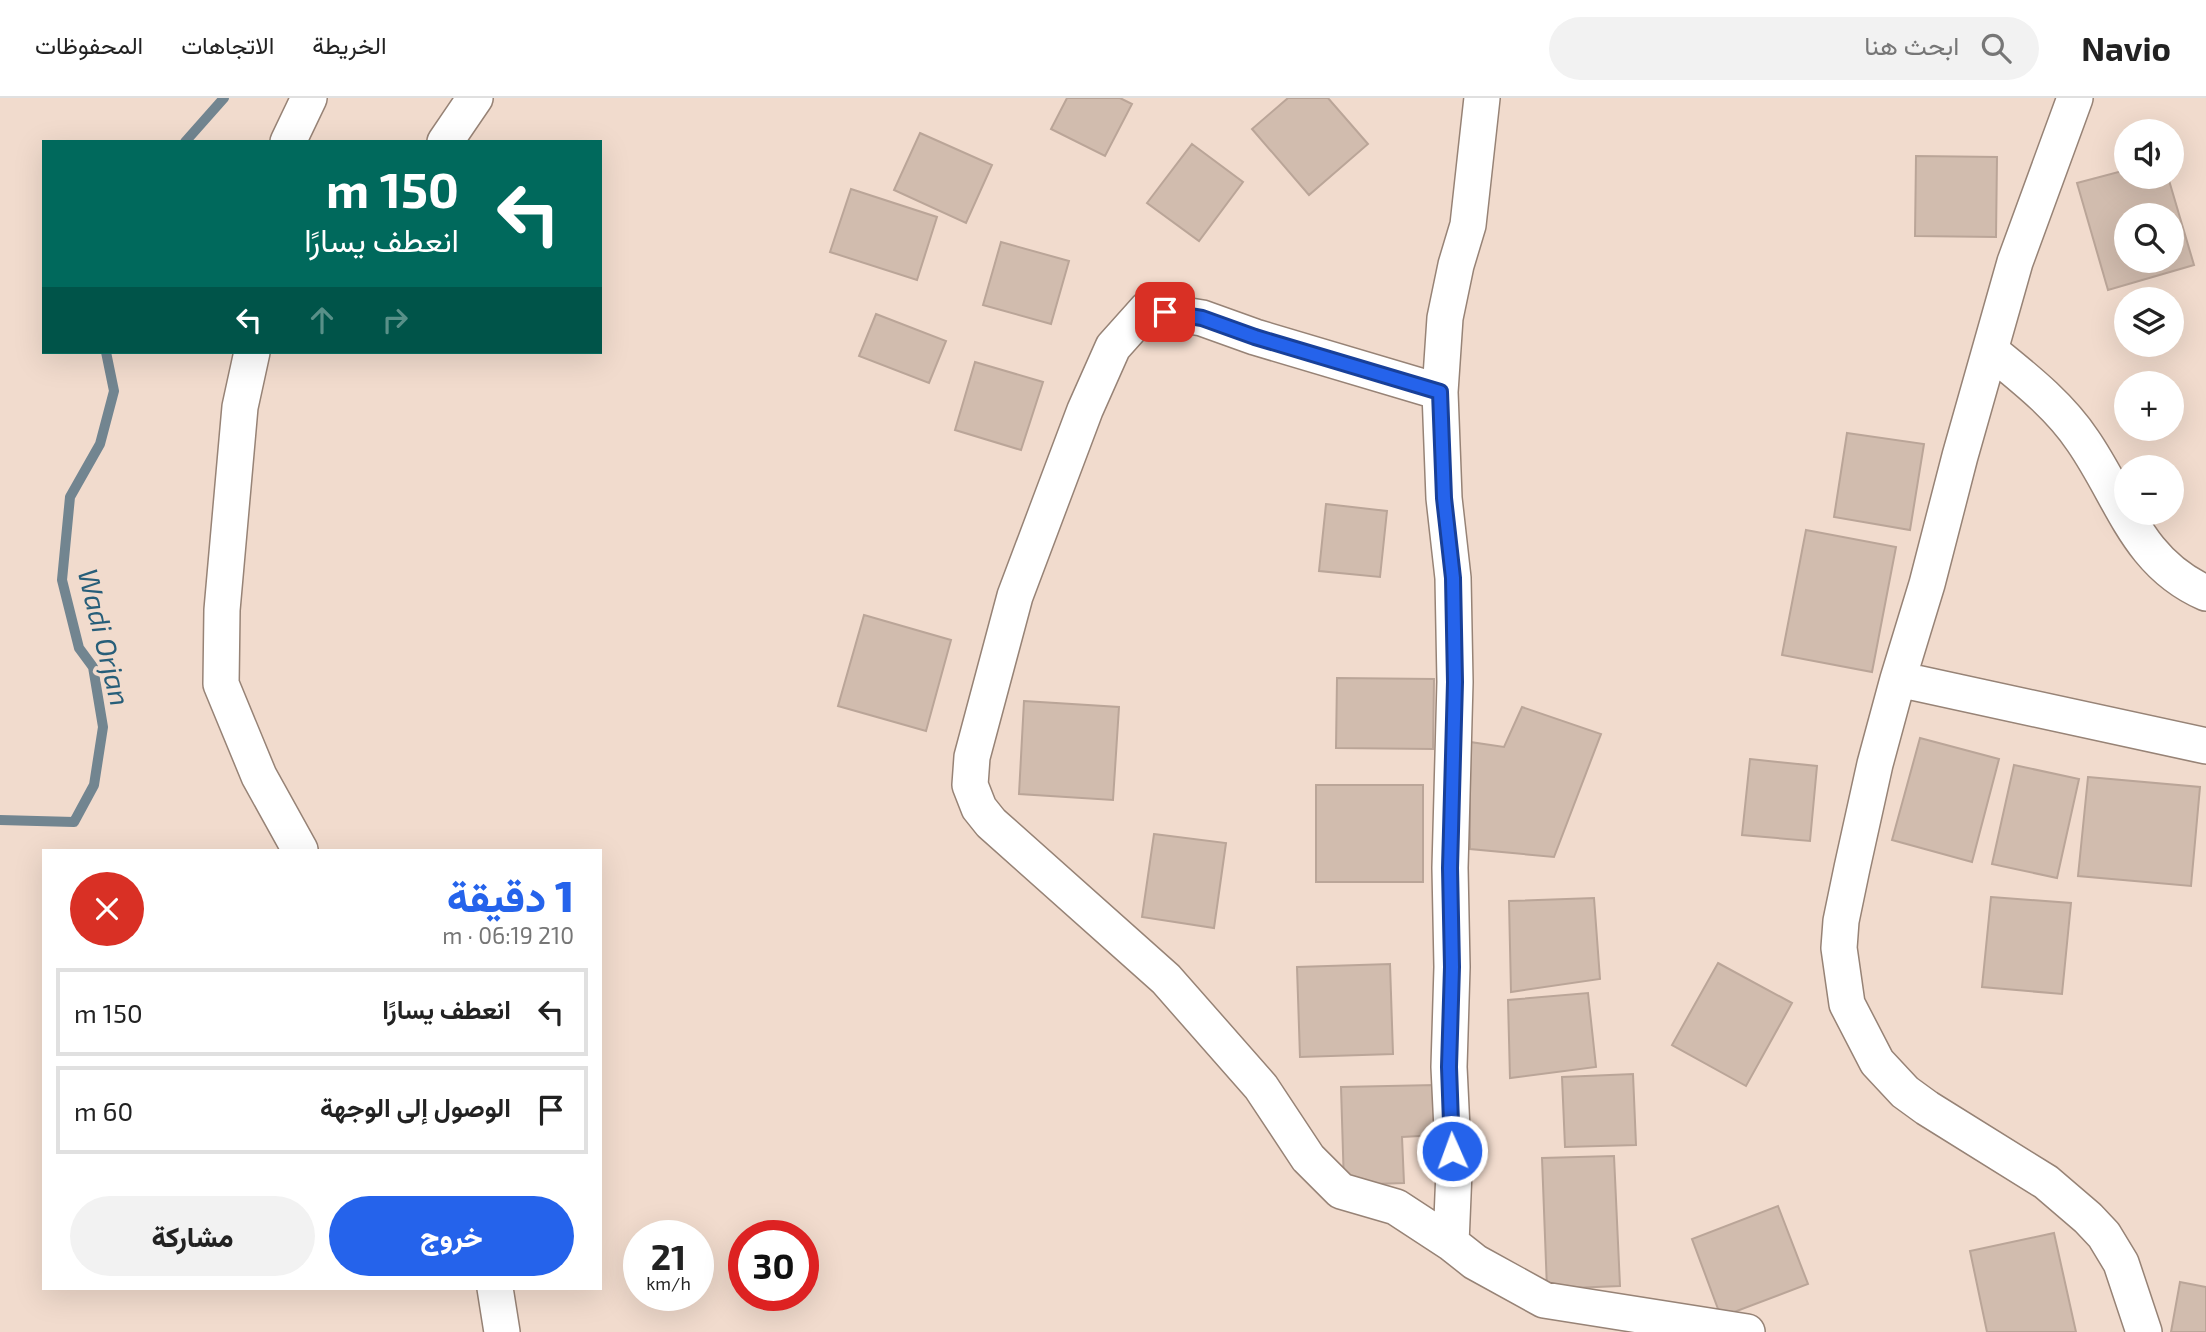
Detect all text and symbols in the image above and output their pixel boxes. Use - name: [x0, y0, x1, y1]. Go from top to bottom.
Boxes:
- search box: [1549, 17, 2039, 80]
- text: Navio: [2081, 28, 2171, 68]
- text: ابحث هنا: [1864, 29, 1959, 60]
- icon: search: [1977, 29, 2015, 67]
- text: المحفوظات: [35, 30, 143, 59]
- text: الاتجاهات: [181, 30, 274, 59]
- text: الخريطة: [312, 30, 387, 59]
- map controls: [2114, 119, 2184, 525]
- button: sound: [2114, 119, 2184, 189]
- text: 150 m: [326, 159, 459, 218]
- icon: left: [483, 168, 574, 259]
- button: search: [2114, 203, 2184, 273]
- text: انعطف يسارًا: [304, 220, 459, 258]
- pin: [1135, 282, 1195, 342]
- button: layers: [2114, 287, 2184, 357]
- icon: arrive: [1146, 293, 1184, 331]
- icon: left: [230, 301, 268, 339]
- icon: ahead: [303, 301, 341, 339]
- icon: right: [376, 301, 414, 339]
- button: +: [2114, 371, 2184, 441]
- button: −: [2114, 455, 2184, 525]
- water label: Wadi Orjan: [72, 565, 138, 709]
- text: 1 دقيقة: [447, 870, 574, 920]
- button: close: [70, 872, 144, 946]
- text: 210 m · 06:19: [442, 921, 574, 949]
- text: انعطف يسارًا: [382, 993, 511, 1024]
- icon: left: [532, 993, 570, 1031]
- text: 150 m: [74, 997, 143, 1028]
- text: الوصول إلى الوجهة: [320, 1091, 511, 1122]
- icon: arrive: [532, 1091, 570, 1129]
- text: 60 m: [74, 1095, 133, 1126]
- position arrow: [1415, 1114, 1489, 1188]
- button: مشاركة: [70, 1196, 315, 1276]
- button: خروج: [329, 1196, 574, 1276]
- speed limit sign: 30: [728, 1220, 819, 1311]
- text: 21: [651, 1235, 686, 1277]
- text: km/h: [646, 1272, 691, 1294]

